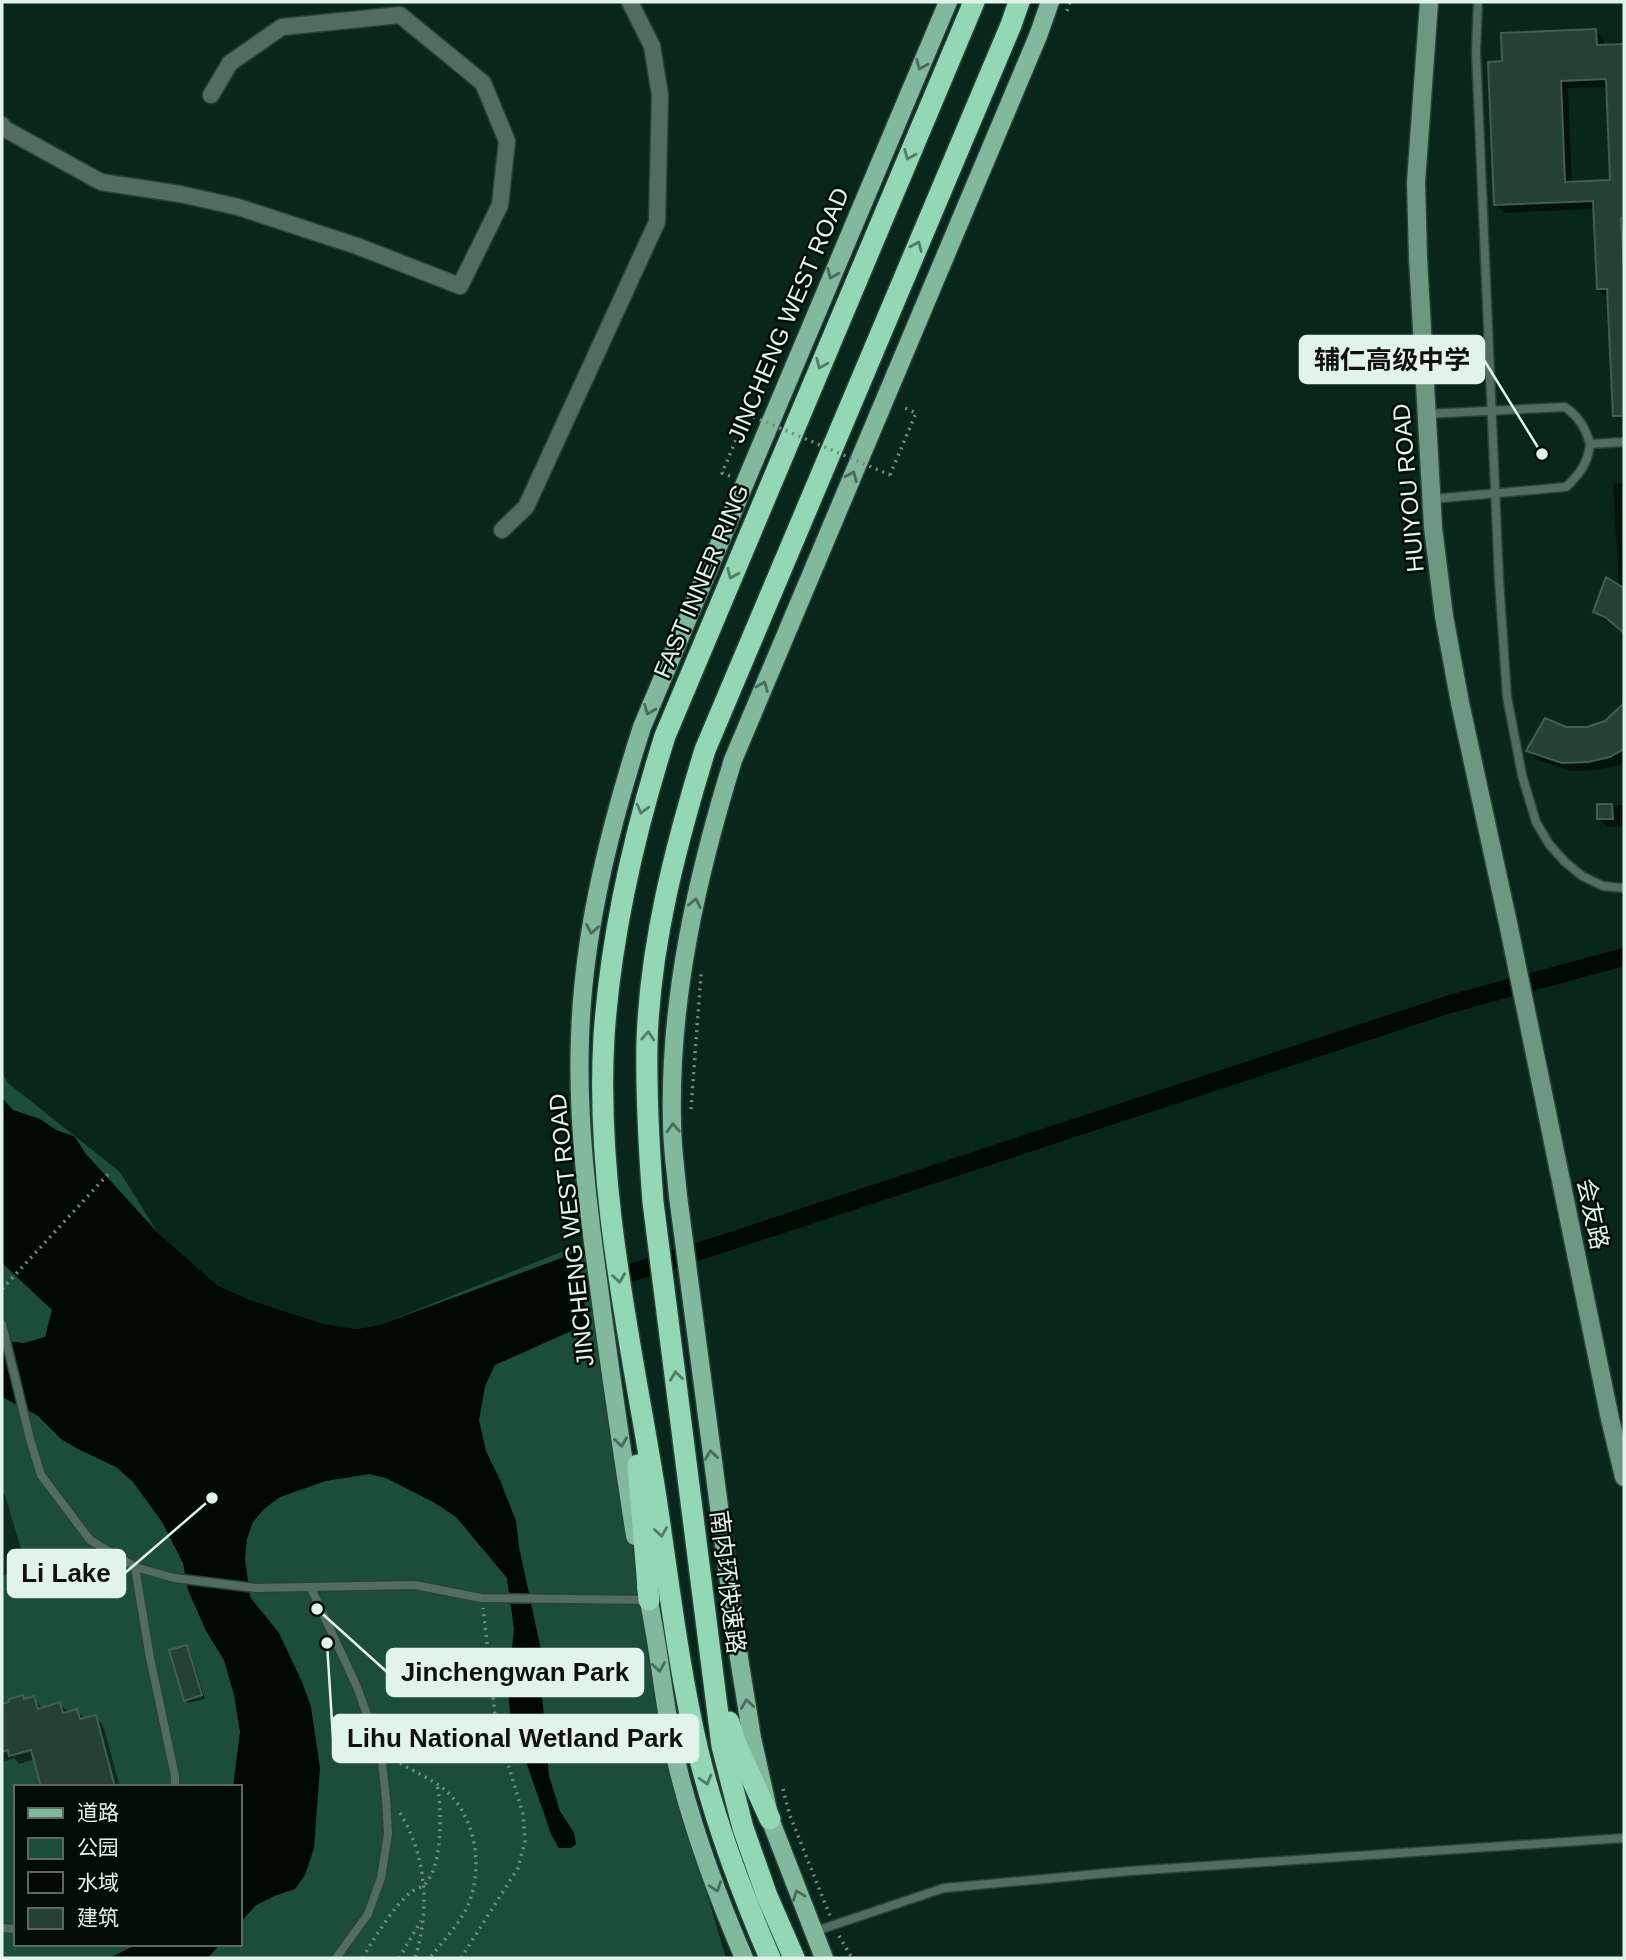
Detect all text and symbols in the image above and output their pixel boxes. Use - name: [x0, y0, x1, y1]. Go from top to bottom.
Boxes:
- one-way arrow: [915, 57, 929, 70]
- one-way arrow: [904, 148, 918, 160]
- street label: JINCHENG WEST ROAD: [722, 184, 854, 446]
- one-way arrow: [909, 241, 923, 253]
- one-way arrow: [826, 267, 840, 279]
- callout: 辅仁高级中学: [1300, 336, 1484, 383]
- text: 辅仁高级中学: [1314, 345, 1470, 375]
- one-way arrow: [815, 358, 829, 370]
- street label: HUIYOU ROAD: [1387, 402, 1429, 574]
- one-way arrow: [843, 471, 857, 483]
- street label: FAST INNER RING: [648, 480, 754, 682]
- one-way arrow: [726, 566, 740, 579]
- one-way arrow: [755, 681, 769, 693]
- one-way arrow: [643, 703, 657, 715]
- one-way arrow: [636, 803, 651, 815]
- one-way arrow: [687, 897, 702, 909]
- one-way arrow: [585, 923, 600, 935]
- one-way arrow: [640, 1031, 655, 1042]
- street label: JINCHENG WEST ROAD: [543, 1092, 599, 1368]
- one-way arrow: [665, 1123, 680, 1134]
- street label: 会友路: [1572, 1176, 1614, 1252]
- one-way arrow: [612, 1273, 627, 1284]
- one-way arrow: [669, 1370, 684, 1382]
- one-way arrow: [613, 1436, 628, 1447]
- one-way arrow: [704, 1449, 719, 1460]
- street label: 南内环快速路: [706, 1509, 750, 1655]
- one-way arrow: [653, 1526, 668, 1538]
- callout: Li Lake: [8, 1550, 125, 1597]
- text: Li Lake: [21, 1558, 111, 1588]
- callout: Jinchengwan Park: [387, 1649, 643, 1696]
- text: Jinchengwan Park: [401, 1657, 630, 1687]
- one-way arrow: [651, 1661, 666, 1673]
- one-way arrow: [740, 1698, 755, 1710]
- callout: Lihu National Wetland Park: [333, 1715, 698, 1762]
- text: Lihu National Wetland Park: [347, 1723, 684, 1753]
- one-way arrow: [698, 1773, 713, 1785]
- legend: [14, 1785, 242, 1946]
- text: 道路: [77, 1801, 119, 1824]
- text: 公园: [77, 1836, 119, 1859]
- text: 水域: [77, 1871, 119, 1894]
- one-way arrow: [708, 1881, 722, 1893]
- one-way arrow: [793, 1890, 807, 1902]
- text: 建筑: [77, 1906, 119, 1929]

